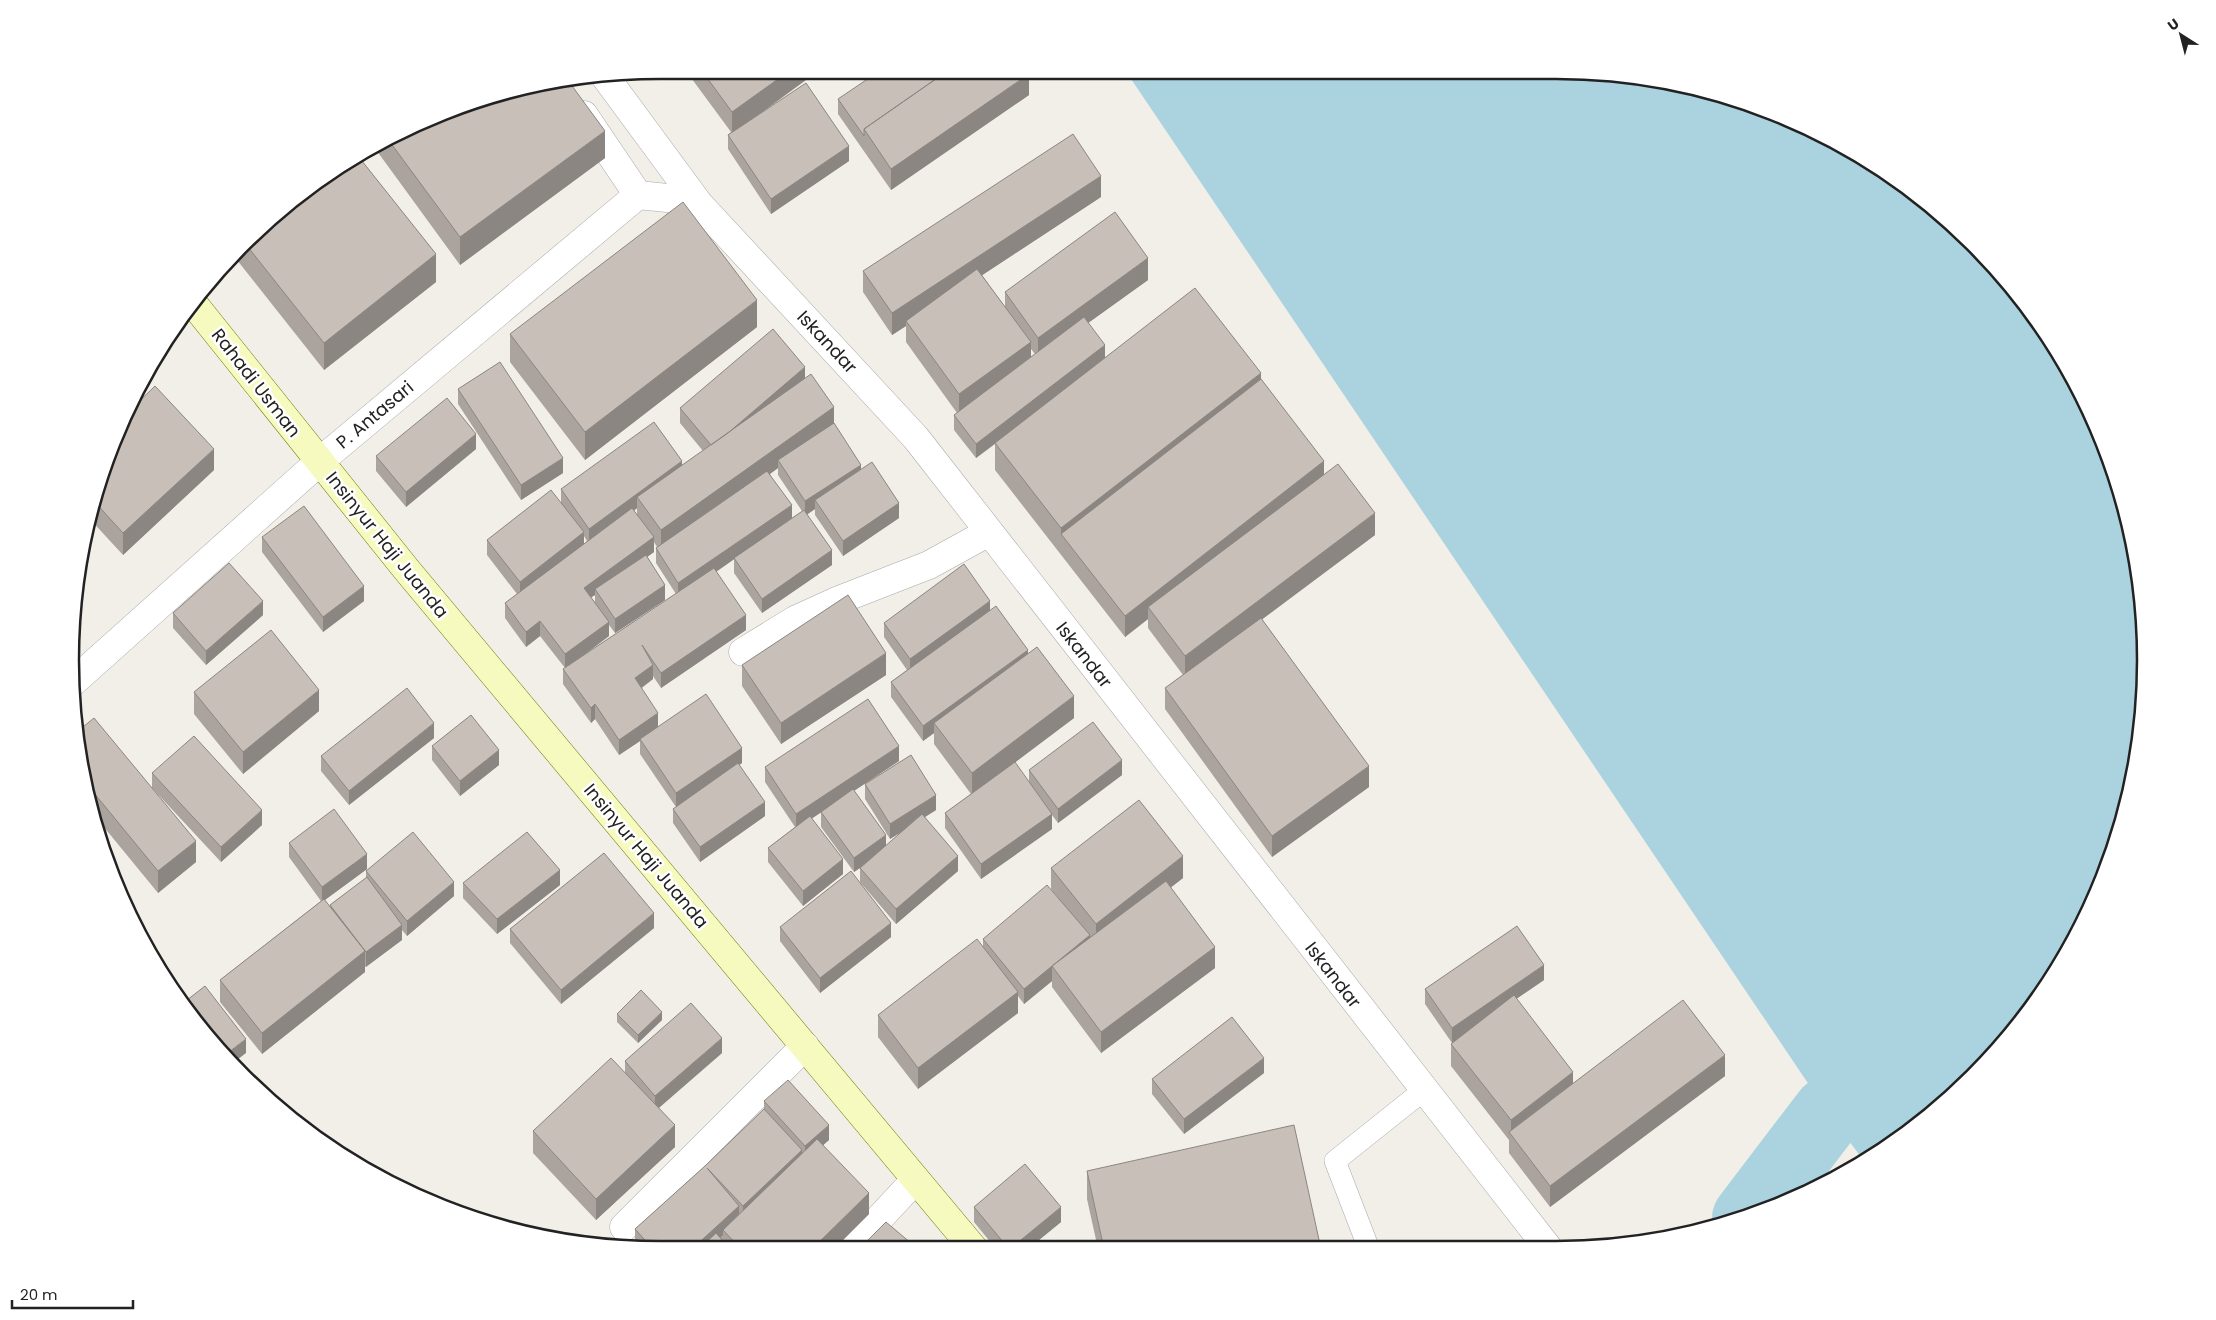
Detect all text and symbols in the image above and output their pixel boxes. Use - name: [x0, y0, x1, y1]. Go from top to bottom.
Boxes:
- north arrow: [2156, 10, 2206, 60]
- text: U: [2163, 13, 2183, 35]
- street label: Iskandar: [792, 305, 863, 379]
- street label: Rahadi Usman: [206, 323, 307, 442]
- street label: P. Antasari: [331, 375, 419, 454]
- street label: Insinyur Haji Juanda: [320, 466, 454, 623]
- street label: Iskandar: [1051, 616, 1118, 693]
- street label: Insinyur Haji Juanda: [578, 778, 714, 933]
- street label: Iskandar: [1300, 936, 1367, 1013]
- scale bar: [12, 1278, 134, 1310]
- text: 20 m: [20, 1284, 58, 1305]

